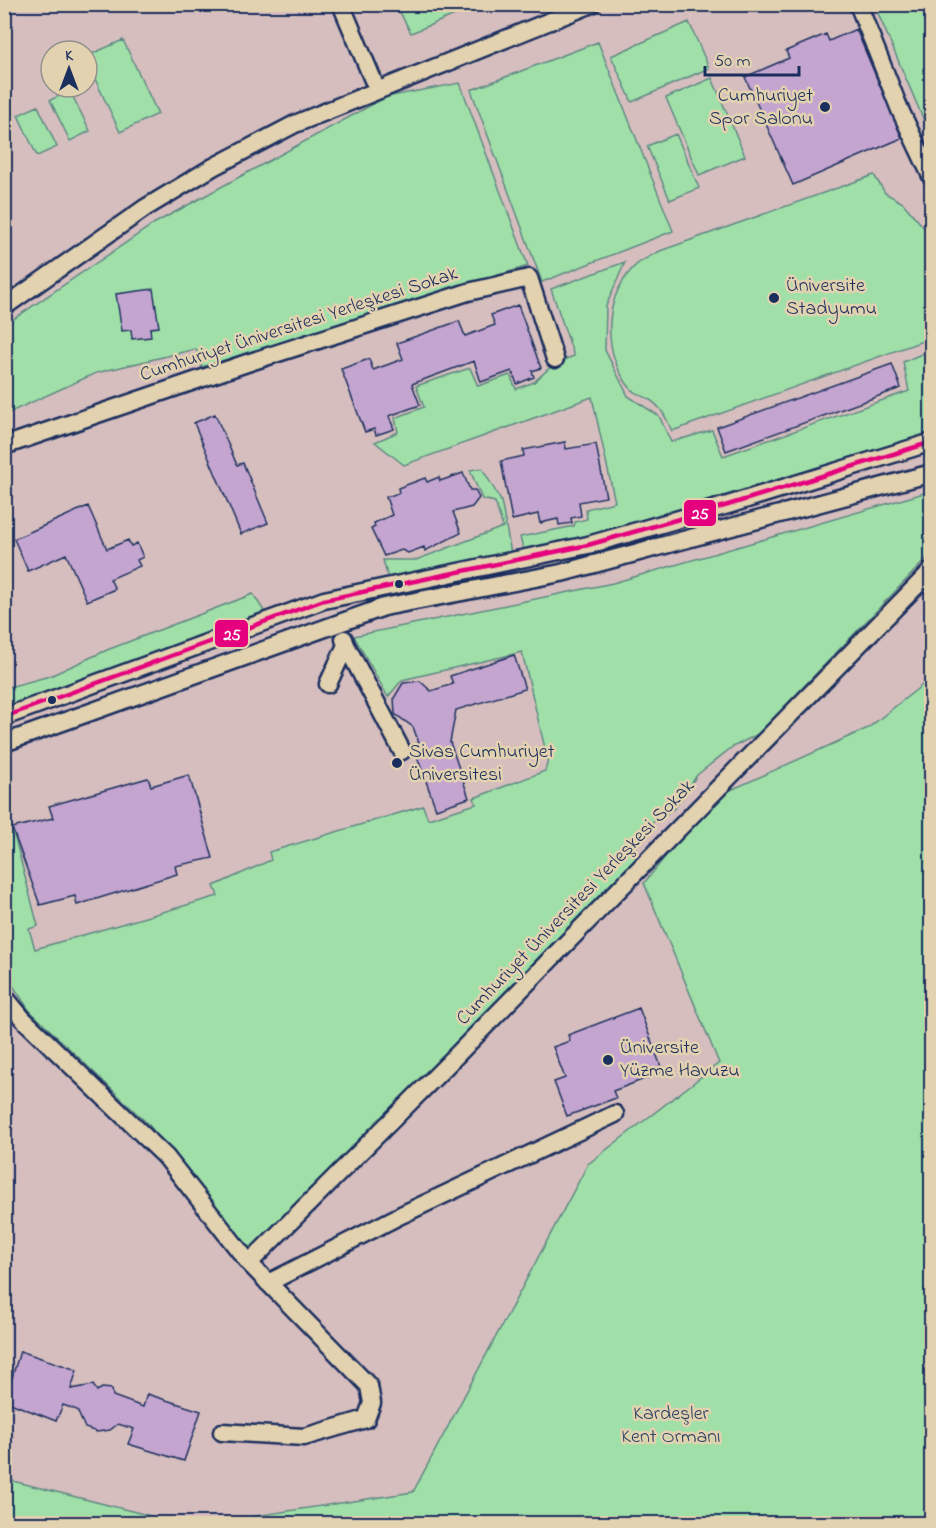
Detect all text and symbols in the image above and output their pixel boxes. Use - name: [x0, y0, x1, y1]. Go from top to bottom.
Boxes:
- north arrow: [39, 39, 99, 99]
- scale bar: [705, 39, 800, 77]
- text: K: [65, 44, 74, 68]
- text: 50 m: [714, 49, 751, 75]
- place label: Cumhuriyet Spor Salonu: [709, 82, 813, 134]
- marker: Cumhuriyet Spor Salonu: [818, 100, 832, 114]
- street label: Cumhuriyet Üniversitesi Yerleşkesi Sokak: [136, 260, 462, 390]
- place label: Üniversite Stadyumu: [786, 272, 877, 324]
- marker: Üniversite Stadyumu: [767, 291, 781, 305]
- line badge: 25: [683, 499, 717, 527]
- text: 25: [690, 503, 709, 527]
- unlabelled marker: [393, 578, 405, 590]
- line badge: 25: [214, 619, 249, 648]
- text: 25: [222, 624, 241, 648]
- unlabelled marker: [46, 694, 58, 706]
- place label: Sivas Cumhuriyet Üniversitesi: [409, 738, 555, 790]
- marker: Sivas Cumhuriyet Üniversitesi: [390, 756, 404, 770]
- street label: Cumhuriyet Üniversitesi Yerleşkesi Sokak: [450, 773, 702, 1033]
- place label: Üniversite Yüzme Havuzu: [620, 1034, 740, 1086]
- marker: Üniversite Yüzme Havuzu: [601, 1053, 615, 1067]
- park label: Kardeşler Kent Ormanı: [621, 1400, 721, 1452]

